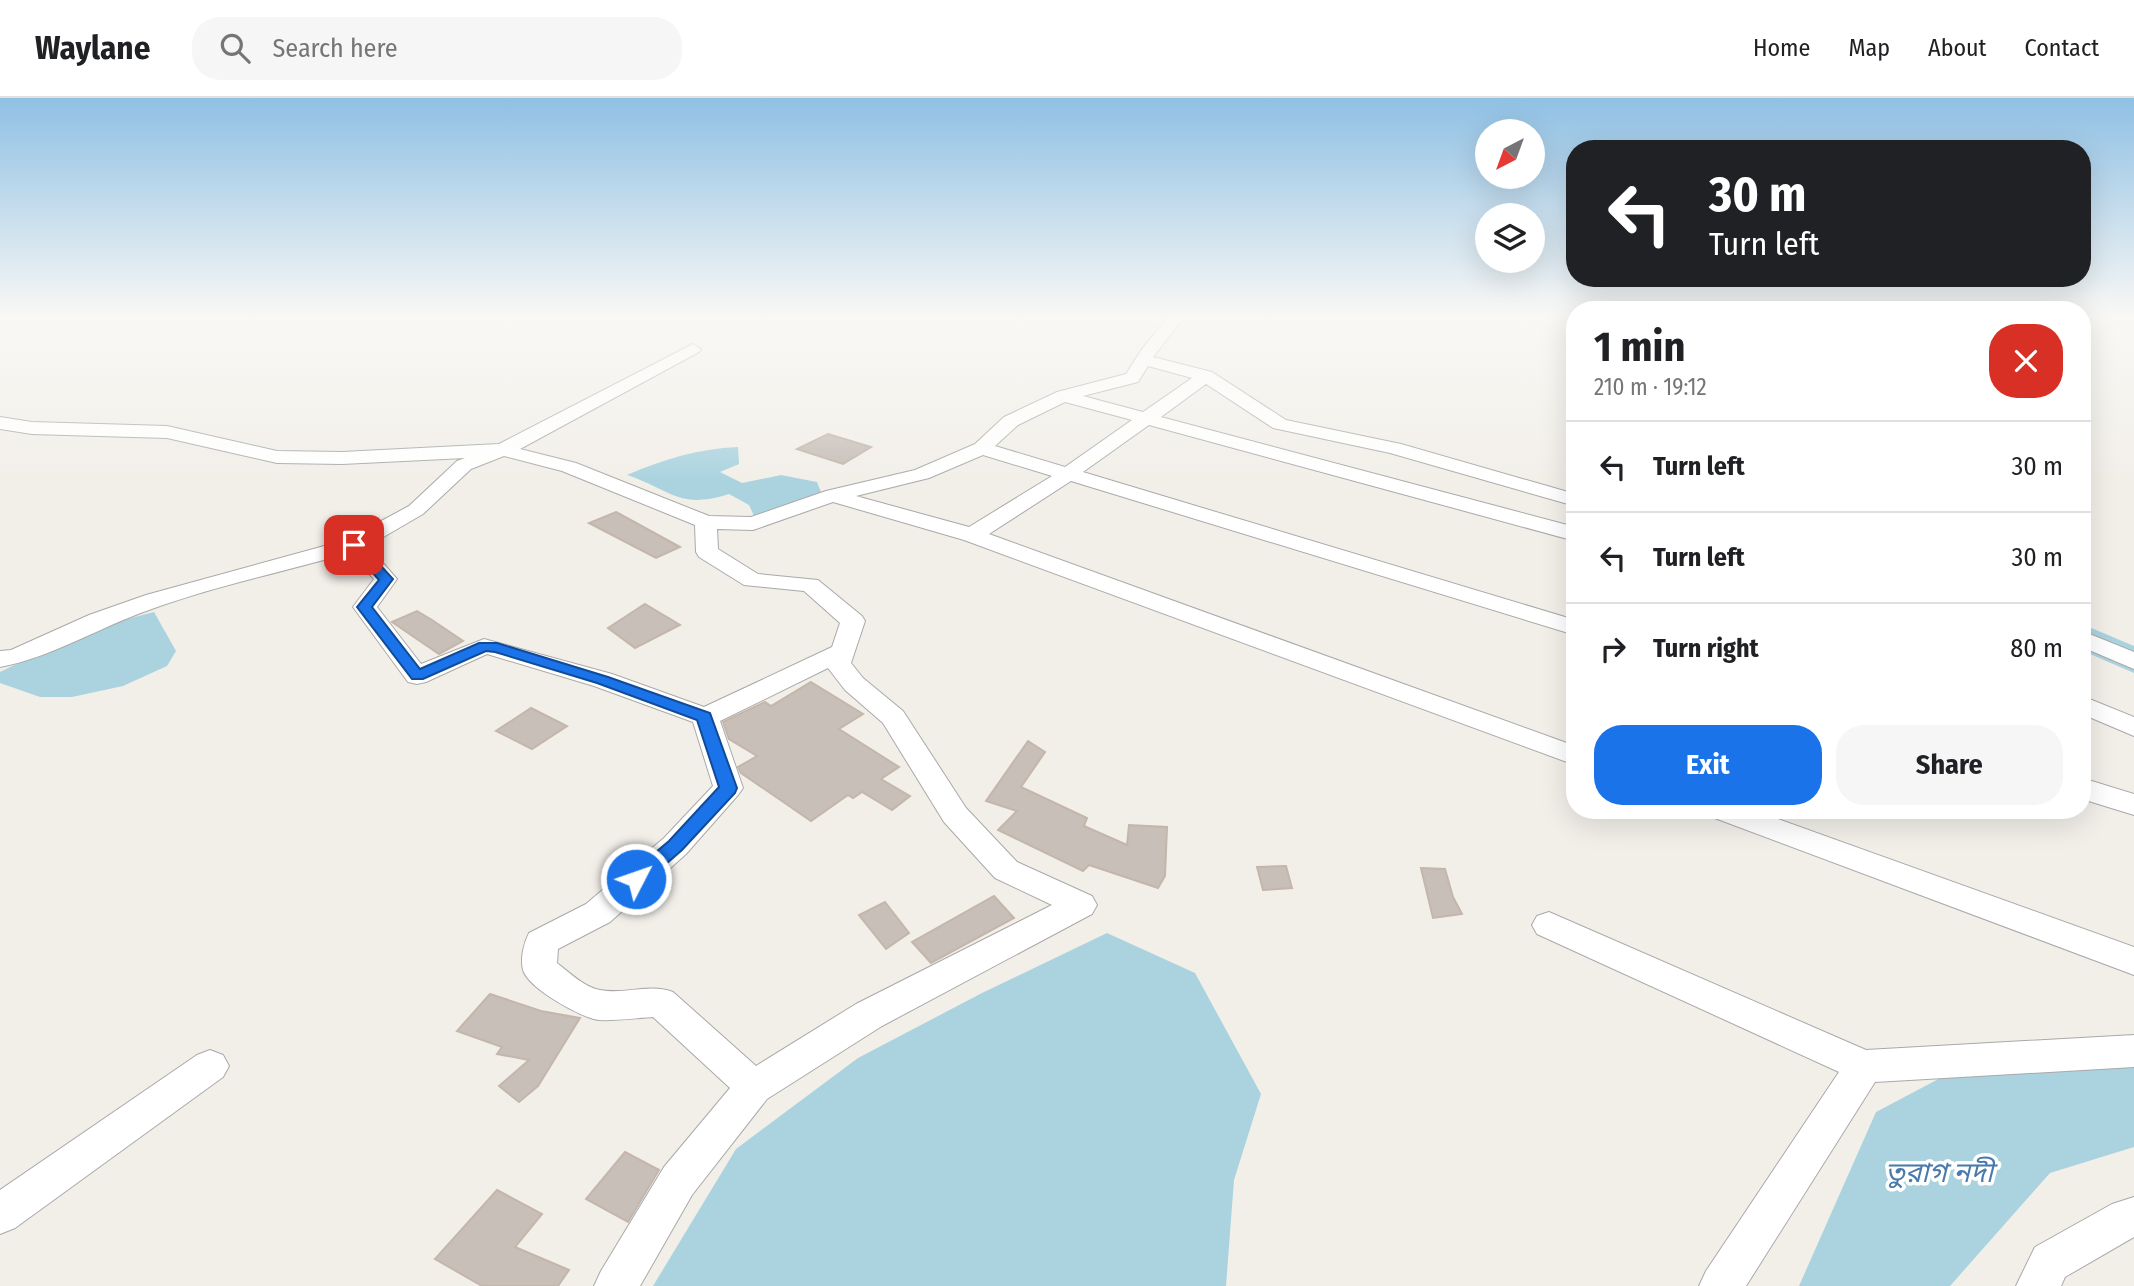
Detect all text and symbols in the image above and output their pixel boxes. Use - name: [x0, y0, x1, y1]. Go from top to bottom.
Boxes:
- search box: [192, 17, 682, 80]
- text: Waylane: [35, 28, 150, 68]
- icon: search: [216, 29, 254, 67]
- text: Search here: [272, 33, 398, 64]
- text: Home: [1753, 34, 1810, 62]
- text: Map: [1848, 34, 1890, 62]
- text: About: [1928, 34, 1986, 62]
- text: Contact: [2024, 34, 2099, 62]
- north arrow: [1475, 119, 1545, 189]
- map controls: [1475, 119, 1545, 273]
- text: 30 m: [1709, 165, 1807, 224]
- icon: left: [1594, 168, 1685, 259]
- button: layers: [1475, 203, 1545, 273]
- text: Turn left: [1709, 225, 1819, 263]
- text: 1 min: [1594, 322, 1685, 372]
- button: close: [1989, 324, 2063, 398]
- text: 210 m · 19:12: [1594, 373, 1707, 401]
- icon: left: [1594, 448, 1632, 486]
- text: Turn left: [1653, 451, 1745, 482]
- text: 30 m: [2012, 451, 2063, 482]
- pin: [324, 515, 384, 575]
- icon: arrive: [335, 526, 373, 564]
- icon: left: [1594, 539, 1632, 577]
- text: Turn left: [1653, 542, 1745, 573]
- text: 30 m: [2012, 542, 2063, 573]
- icon: right: [1594, 630, 1632, 668]
- text: Turn right: [1653, 633, 1759, 664]
- text: 80 m: [2010, 633, 2063, 664]
- button: Exit: [1594, 725, 1822, 805]
- button: Share: [1836, 725, 2063, 805]
- position arrow: [599, 842, 673, 916]
- water label: তুরাগ নদী: [1885, 1156, 1999, 1189]

